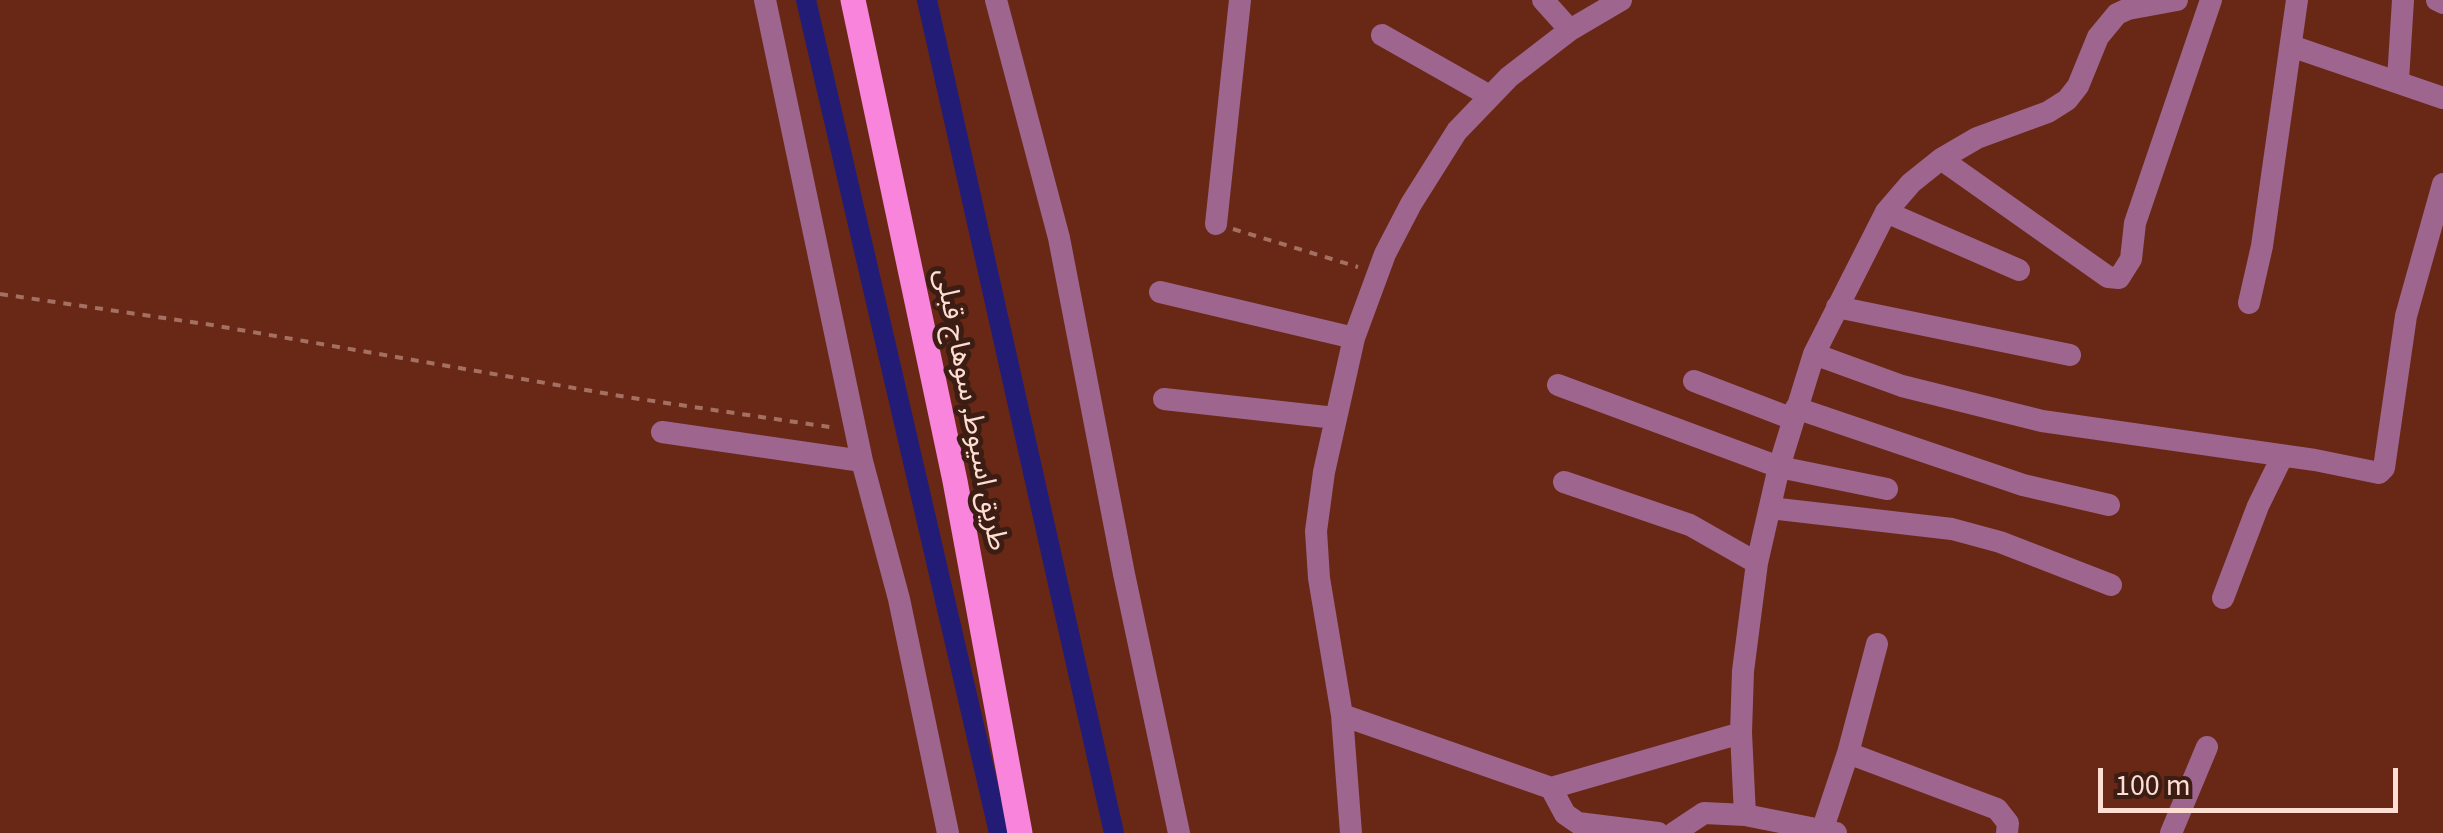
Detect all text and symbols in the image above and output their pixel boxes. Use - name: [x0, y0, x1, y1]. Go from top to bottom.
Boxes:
- street label: طريق اسيوط, سوهاج قبلى: [925, 266, 1013, 554]
- scale bar: [2103, 748, 2403, 810]
- text: 100 m: [2115, 764, 2191, 807]

